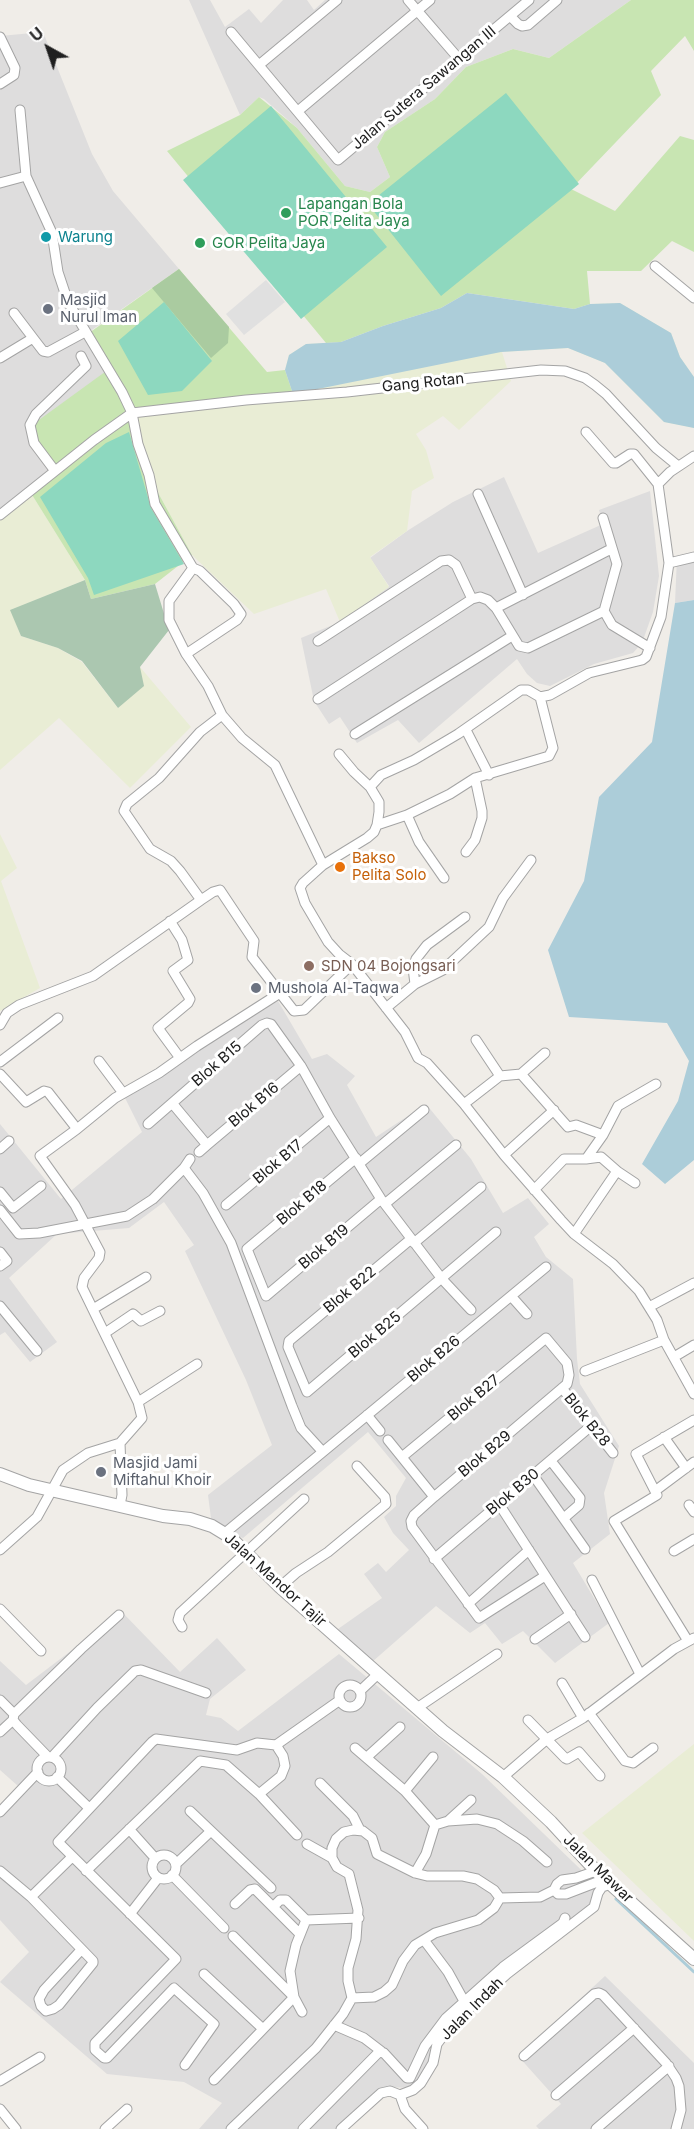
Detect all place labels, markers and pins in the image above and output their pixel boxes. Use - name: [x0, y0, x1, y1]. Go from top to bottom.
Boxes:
- place label: Lapangan Bola POR Pelita Jaya: [298, 195, 410, 230]
- marker: Lapangan Bola POR Pelita Jaya: [279, 206, 293, 220]
- place label: Warung: [58, 228, 113, 246]
- marker: Warung: [39, 230, 53, 244]
- place label: GOR Pelita Jaya: [212, 234, 325, 252]
- marker: GOR Pelita Jaya: [193, 236, 207, 250]
- place label: Masjid Nurul Iman: [60, 291, 137, 326]
- marker: Masjid Nurul Iman: [41, 302, 55, 316]
- place label: Bakso Pelita Solo: [352, 849, 426, 884]
- marker: Bakso Pelita Solo: [333, 860, 347, 874]
- place label: SDN 04 Bojongsari: [321, 957, 456, 975]
- marker: SDN 04 Bojongsari: [302, 959, 316, 973]
- place label: Mushola Al-Taqwa: [268, 979, 399, 997]
- marker: Mushola Al-Taqwa: [249, 981, 263, 995]
- place label: Masjid Jami Miftahul Khoir: [113, 1454, 211, 1489]
- marker: Masjid Jami Miftahul Khoir: [94, 1465, 108, 1479]

